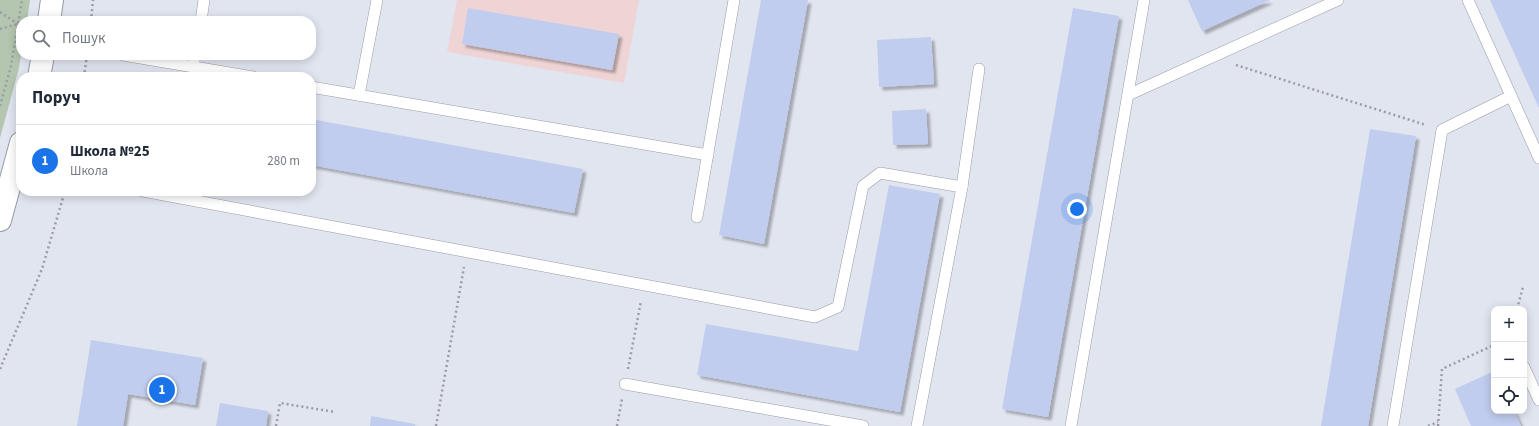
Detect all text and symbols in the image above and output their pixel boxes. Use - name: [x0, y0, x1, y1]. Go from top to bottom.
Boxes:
- search box: [16, 16, 316, 60]
- icon: search: [30, 27, 52, 49]
- text: Пошук: [62, 28, 105, 49]
- text: Поруч: [32, 86, 81, 110]
- text: Школа №25: [70, 141, 150, 162]
- text: 1: [42, 152, 48, 170]
- text: 280 m: [267, 152, 300, 170]
- text: Школа: [70, 162, 108, 180]
- your location: [1067, 199, 1087, 219]
- map controls: [1491, 306, 1527, 414]
- button: +: [1491, 306, 1527, 342]
- button: −: [1491, 342, 1527, 378]
- pin: 1: [149, 375, 175, 405]
- button: locate: [1491, 378, 1527, 414]

